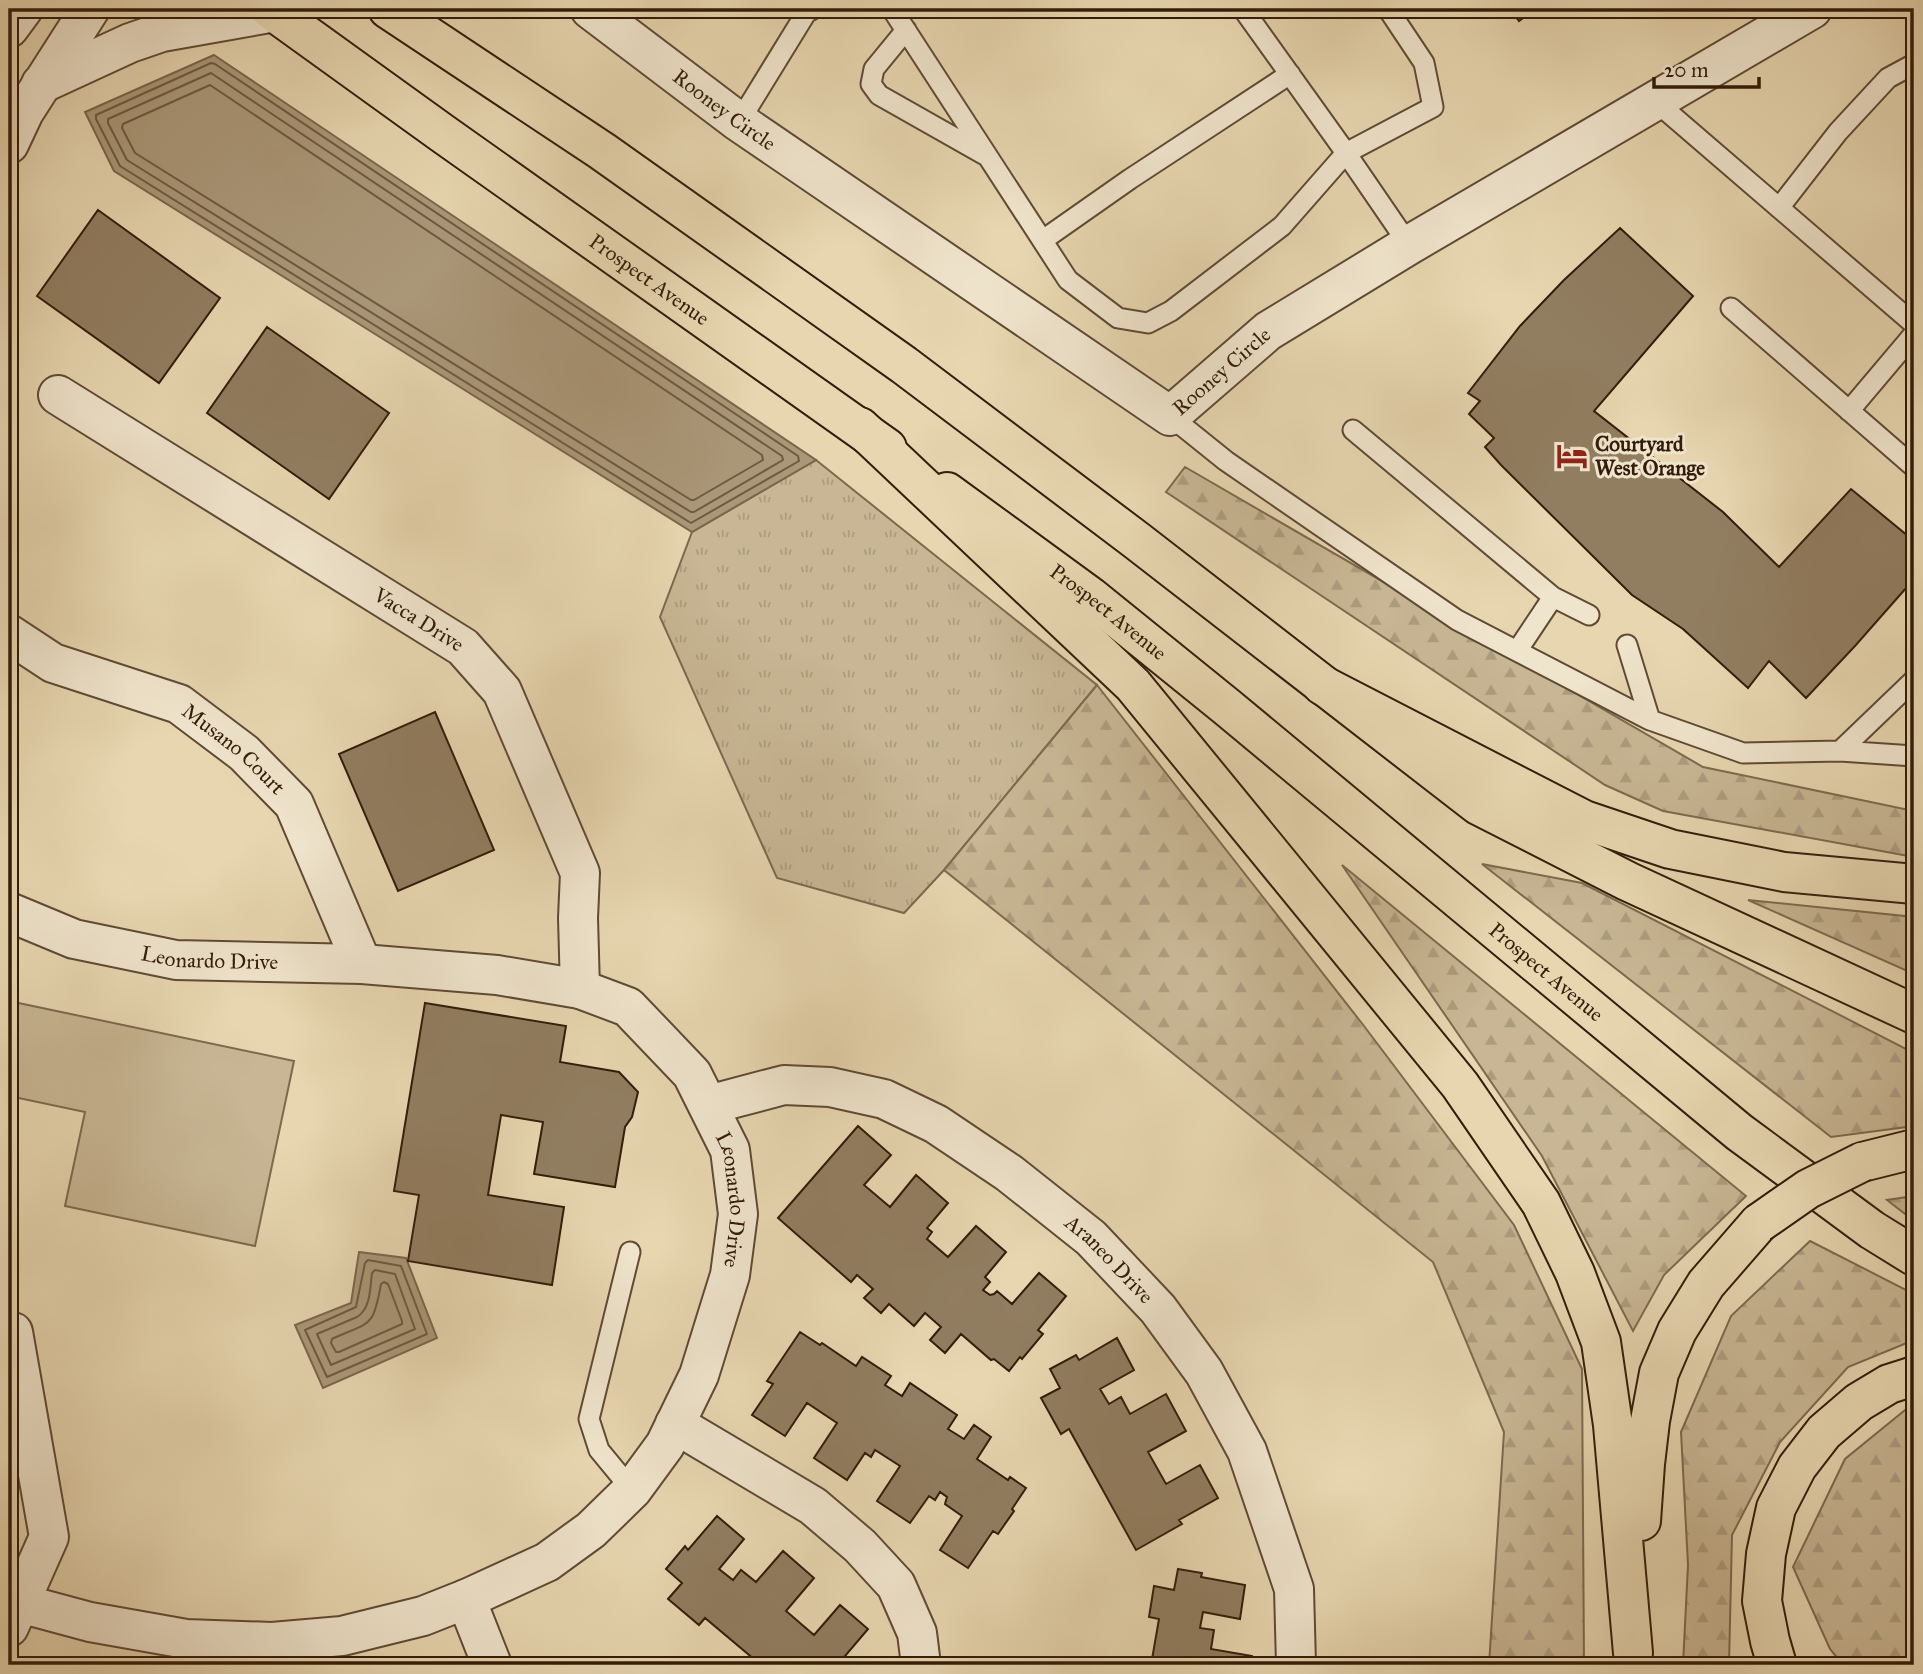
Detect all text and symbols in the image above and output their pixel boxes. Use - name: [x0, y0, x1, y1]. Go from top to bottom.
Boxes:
- scale bar: [1654, 46, 1758, 90]
- text: 20 m: [1664, 57, 1709, 83]
- street label: Rooney Circle: [668, 63, 781, 156]
- street label: Prospect Avenue: [584, 228, 715, 331]
- street label: Rooney Circle: [1167, 321, 1276, 421]
- place label: Courtyard West Orange: [1595, 431, 1705, 481]
- hotel icon: Courtyard West Orange: [1555, 439, 1589, 473]
- street label: Prospect Avenue: [1045, 558, 1172, 666]
- street label: Vacca Drive: [368, 581, 469, 658]
- street label: Musano Court: [177, 698, 291, 800]
- street label: Prospect Avenue: [1484, 917, 1609, 1027]
- street label: Leonardo Drive: [139, 940, 279, 975]
- street label: Leonardo Drive: [710, 1127, 751, 1270]
- street label: Araneo Drive: [1059, 1209, 1159, 1309]

